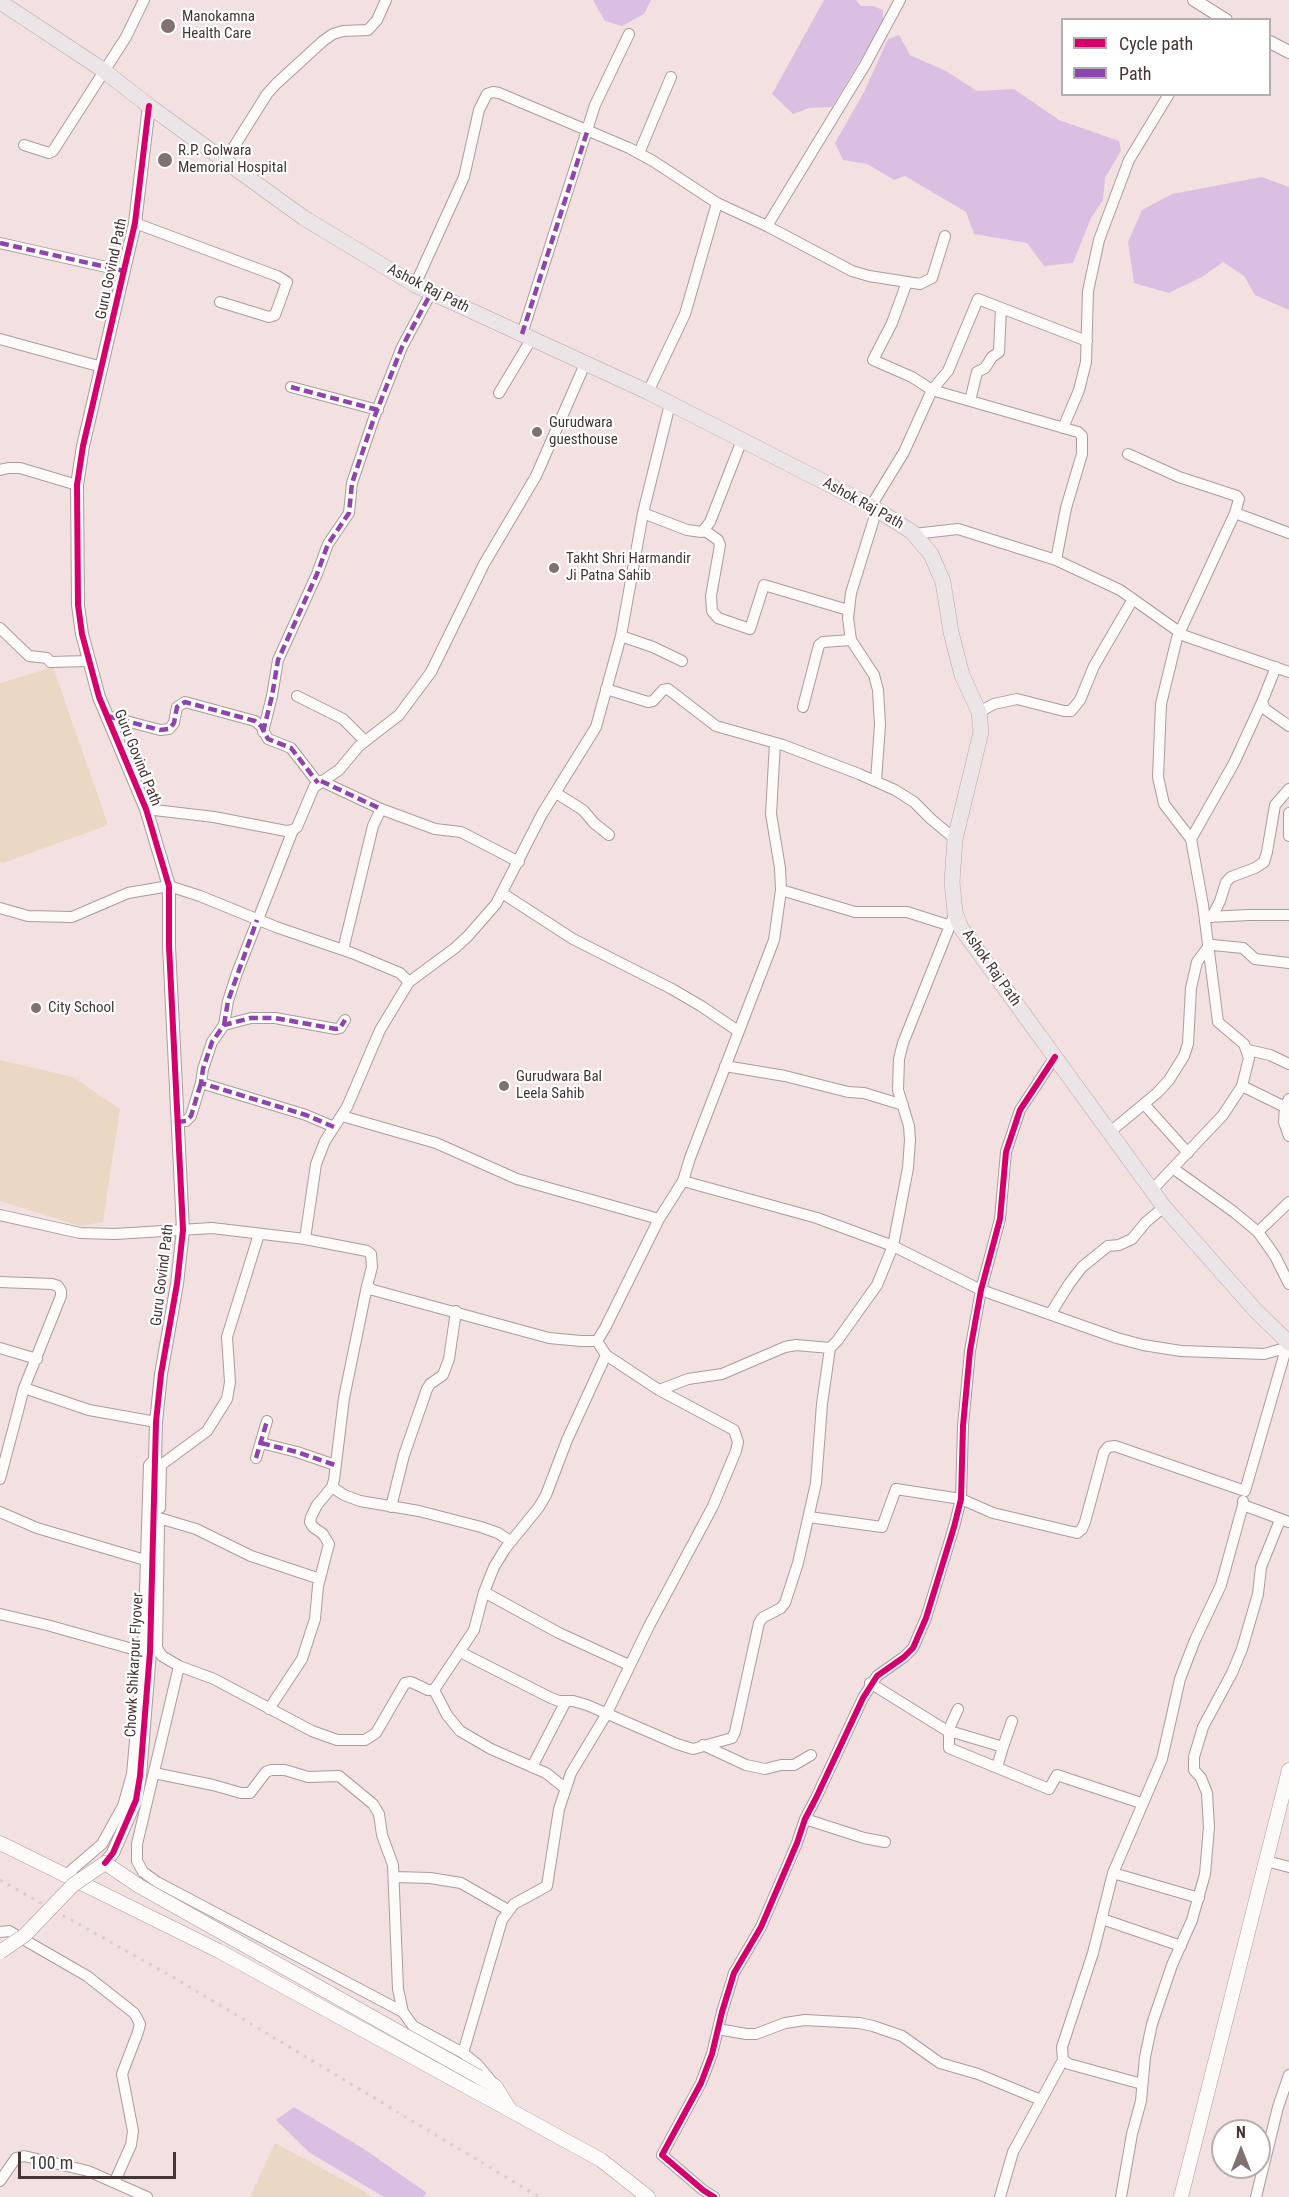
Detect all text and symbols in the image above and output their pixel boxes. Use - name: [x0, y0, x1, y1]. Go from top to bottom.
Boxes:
- place label: Manokamna Health Care: [182, 8, 255, 43]
- marker: Manokamna Health Care: [159, 17, 177, 35]
- legend: [1061, 18, 1271, 96]
- text: Cycle path: [1119, 33, 1193, 54]
- text: Path: [1119, 63, 1152, 84]
- place label: R.P. Golwara Memorial Hospital: [178, 142, 287, 177]
- marker: R.P. Golwara Memorial Hospital: [156, 151, 174, 169]
- street label: Guru Govind Path: [93, 217, 131, 321]
- street label: Ashok Raj Path: [384, 261, 472, 317]
- place label: Gurudwara guesthouse: [549, 414, 618, 449]
- marker: Gurudwara guesthouse: [530, 425, 544, 439]
- street label: Ashok Raj Path: [819, 474, 907, 534]
- place label: Takht Shri Harmandir Ji Patna Sahib: [566, 550, 691, 585]
- marker: Takht Shri Harmandir Ji Patna Sahib: [547, 561, 561, 575]
- street label: Guru Govind Path: [109, 707, 165, 809]
- street label: Ashok Raj Path: [958, 926, 1024, 1010]
- place label: City School: [48, 999, 115, 1017]
- marker: City School: [29, 1001, 43, 1015]
- place label: Gurudwara Bal Leela Sahib: [516, 1068, 602, 1103]
- marker: Gurudwara Bal Leela Sahib: [497, 1079, 511, 1093]
- street label: Guru Govind Path: [148, 1223, 178, 1327]
- street label: Chowk Shikarpur Flyover: [122, 1592, 148, 1738]
- north arrow: [1211, 2119, 1271, 2179]
- text: N: [1236, 2123, 1246, 2142]
- scale bar: [21, 2140, 178, 2178]
- text: 100 m: [29, 2152, 73, 2173]

